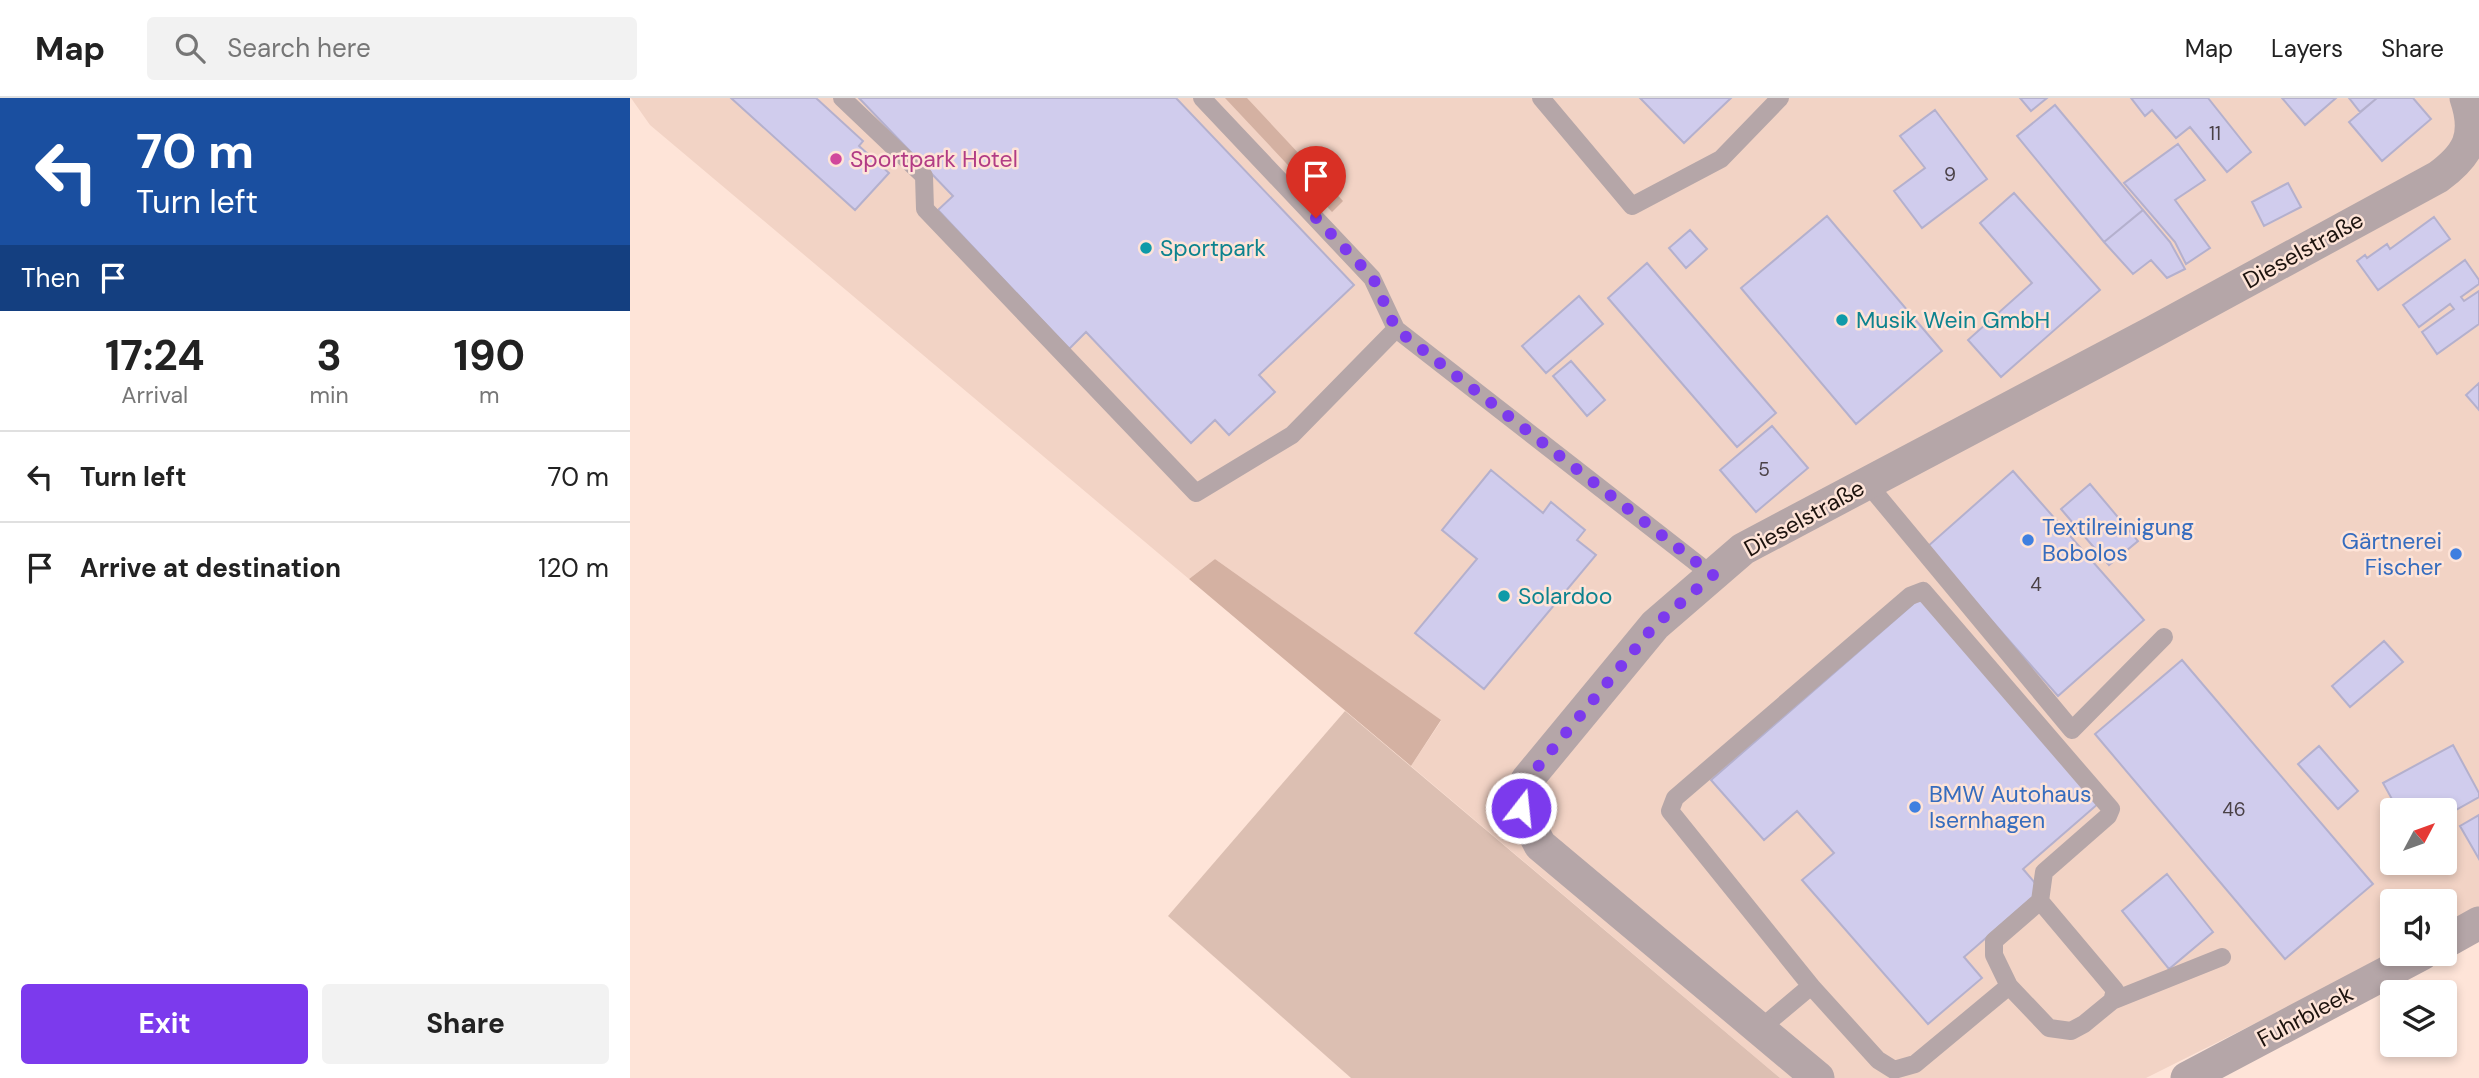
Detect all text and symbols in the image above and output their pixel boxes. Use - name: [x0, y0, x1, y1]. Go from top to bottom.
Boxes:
- search box: [147, 17, 637, 80]
- text: Map: [35, 27, 105, 70]
- icon: search: [171, 29, 209, 67]
- text: Search here: [227, 31, 371, 65]
- text: Map: [2185, 33, 2233, 64]
- text: Layers: [2271, 33, 2343, 64]
- text: Share: [2381, 33, 2444, 64]
- text: 70 m: [136, 119, 254, 183]
- house number: 11: [2209, 121, 2221, 146]
- icon: left: [21, 126, 112, 217]
- place label: Sportpark Hotel: [850, 144, 1018, 174]
- pin: [1286, 146, 1346, 218]
- marker: Sportpark Hotel: [828, 151, 844, 167]
- icon: arrive: [1297, 157, 1335, 195]
- house number: 9: [1944, 162, 1956, 187]
- text: Turn left: [136, 181, 258, 223]
- street label: Dieselstraße: [2237, 205, 2369, 295]
- place label: Sportpark: [1160, 233, 1266, 263]
- marker: Sportpark: [1138, 240, 1154, 256]
- icon: arrive: [94, 259, 132, 297]
- text: Then: [21, 261, 80, 295]
- place label: Musik Wein GmbH: [1856, 305, 2050, 335]
- marker: Musik Wein GmbH: [1834, 312, 1850, 328]
- text: 17:24: [105, 328, 205, 383]
- text: 3: [316, 328, 342, 383]
- text: 190: [454, 328, 525, 383]
- text: Arrival: [121, 380, 188, 410]
- text: min: [310, 380, 349, 410]
- text: m: [479, 380, 500, 410]
- house number: 5: [1758, 457, 1770, 482]
- icon: left: [21, 458, 59, 496]
- text: Turn left: [80, 460, 187, 494]
- text: 70 m: [548, 460, 609, 494]
- street label: Dieselstraße: [1738, 473, 1870, 563]
- place label: Textilreinigung Bobolos: [2042, 512, 2194, 568]
- place label: Gärtnerei Fischer: [2342, 526, 2442, 582]
- marker: Textilreinigung Bobolos: [2020, 532, 2036, 548]
- marker: Gärtnerei Fischer: [2448, 546, 2464, 562]
- icon: arrive: [21, 549, 59, 587]
- text: Arrive at destination: [80, 551, 341, 585]
- text: 120 m: [538, 551, 609, 585]
- house number: 4: [2030, 572, 2042, 597]
- place label: Solardoo: [1518, 581, 1612, 611]
- marker: Solardoo: [1496, 588, 1512, 604]
- position arrow: [1484, 771, 1558, 845]
- place label: BMW Autohaus Isernhagen: [1929, 779, 2092, 835]
- house number: 46: [2222, 797, 2246, 822]
- north arrow: [2380, 798, 2457, 875]
- map controls: [2380, 798, 2457, 1057]
- marker: BMW Autohaus Isernhagen: [1907, 799, 1923, 815]
- button: sound: [2380, 889, 2457, 966]
- street label: Fuhrbleek: [2252, 978, 2359, 1054]
- button: layers: [2380, 980, 2457, 1057]
- button: Exit: [21, 984, 308, 1064]
- button: Share: [322, 984, 609, 1064]

